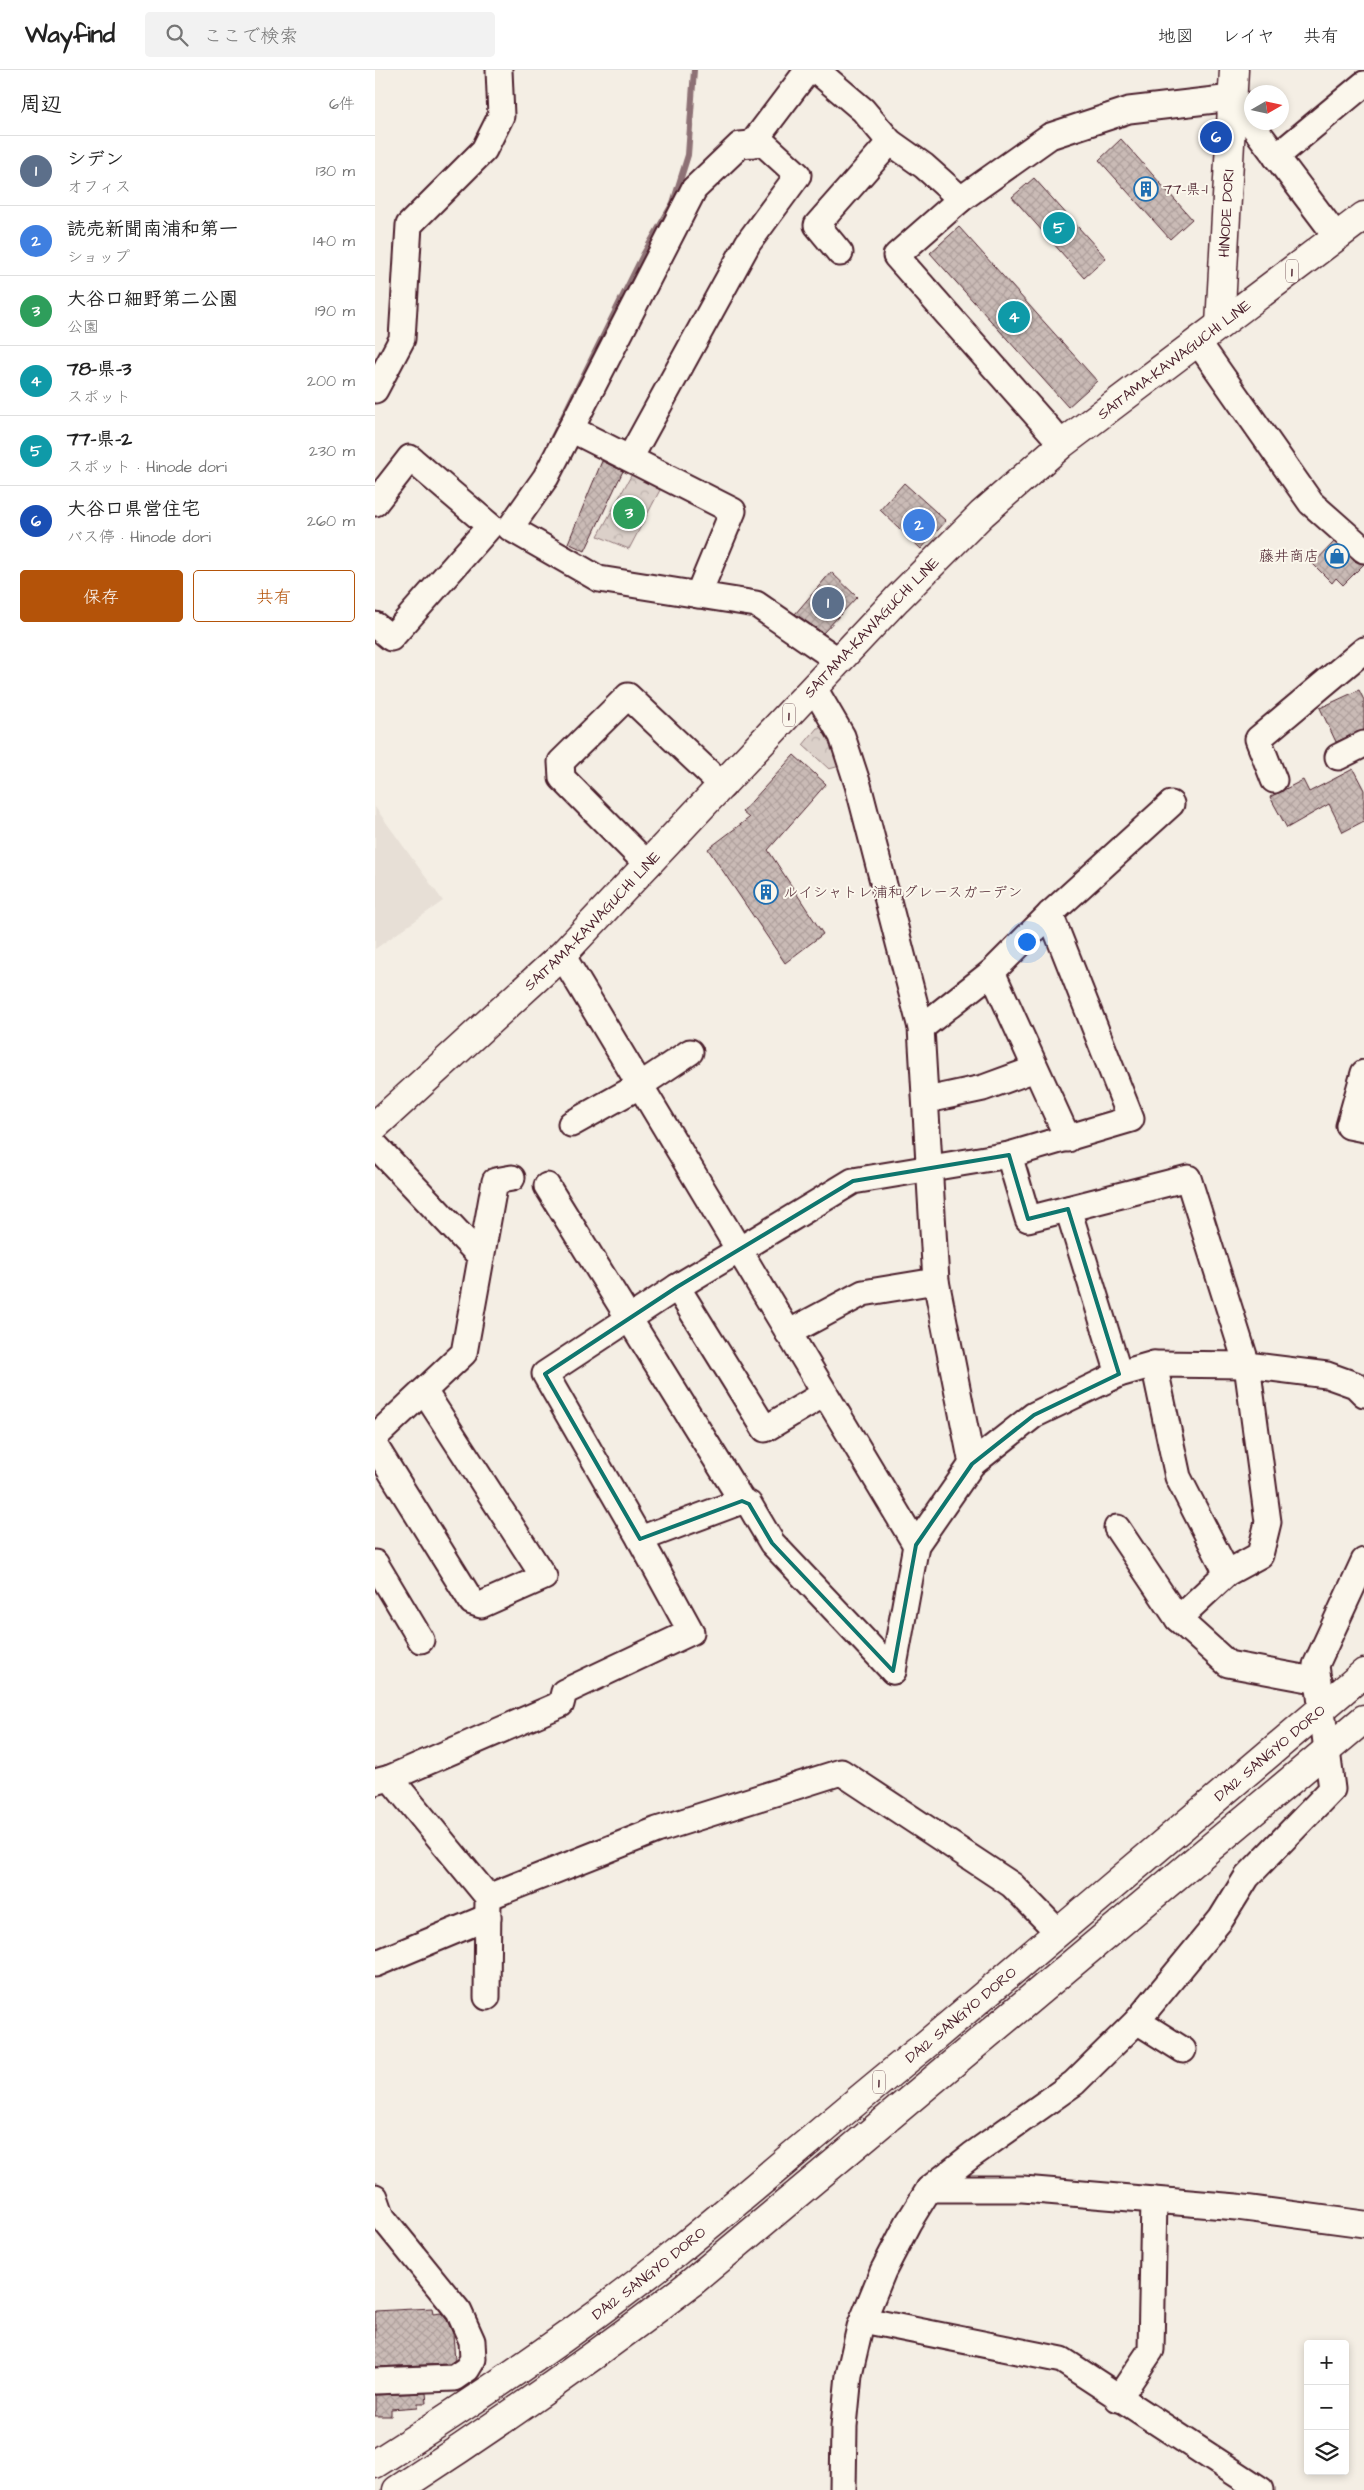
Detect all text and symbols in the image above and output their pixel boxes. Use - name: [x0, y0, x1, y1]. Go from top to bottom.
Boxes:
- search box: [145, 12, 495, 57]
- text: Wayfind: [25, 18, 115, 52]
- icon: search: [163, 21, 191, 49]
- text: ここで検索: [203, 23, 298, 50]
- text: 地図: [1158, 24, 1194, 49]
- text: レイヤ: [1222, 24, 1275, 49]
- text: 共有: [1303, 24, 1339, 49]
- north arrow: [1244, 85, 1289, 130]
- text: 周辺: [20, 90, 62, 119]
- text: 6件: [329, 93, 355, 115]
- pin: 6: [1200, 118, 1232, 156]
- text: シデン: [67, 146, 124, 173]
- text: 1: [35, 160, 37, 182]
- text: 130 m: [316, 160, 355, 182]
- street label: HINODE DORI: [1214, 169, 1240, 258]
- text: オフィス: [67, 176, 131, 198]
- building icon: 77-県-1: [1133, 176, 1159, 202]
- place label: 77-県-1: [1163, 179, 1208, 200]
- pin: 5: [1043, 209, 1075, 247]
- text: 読売新聞南浦和第一: [67, 216, 238, 243]
- text: 2: [31, 230, 41, 252]
- text: 140 m: [313, 230, 355, 252]
- text: ショップ: [67, 246, 130, 268]
- road number: 1: [1286, 260, 1298, 282]
- text: 大谷口細野第二公園: [67, 286, 238, 313]
- street label: SAITAMA-KAWAGUCHI LINE: [1093, 295, 1255, 425]
- pin: 4: [998, 298, 1030, 336]
- text: 3: [32, 300, 40, 322]
- text: 190 m: [315, 300, 355, 322]
- text: 公園: [67, 316, 99, 338]
- text: 78-県-3: [67, 356, 131, 383]
- text: 4: [31, 370, 41, 392]
- text: 200 m: [307, 370, 355, 392]
- text: スポット: [67, 386, 131, 408]
- text: 77-県-2: [67, 426, 132, 453]
- text: 5: [30, 440, 42, 462]
- text: 230 m: [309, 440, 355, 462]
- text: スポット · Hinode dori: [67, 456, 227, 478]
- pin: 3: [613, 494, 645, 532]
- text: 大谷口県営住宅: [67, 496, 200, 523]
- pin: 2: [903, 506, 935, 544]
- text: 6: [31, 510, 41, 532]
- text: 260 m: [307, 510, 355, 532]
- text: バス停 · Hinode dori: [67, 526, 211, 548]
- shop icon: 藤井商店: [1324, 543, 1350, 569]
- place label: 藤井商店: [1259, 546, 1319, 567]
- street label: SAITAMA-KAWAGUCHI LINE: [799, 553, 944, 703]
- button: 保存: [20, 570, 183, 622]
- button: 共有: [193, 570, 355, 622]
- pin: 1: [812, 584, 844, 622]
- road number: 1: [783, 704, 795, 726]
- street label: SAITAMA-KAWAGUCHI LINE: [520, 847, 666, 996]
- building icon: ルイシャトレ浦和グレースガーデン: [753, 879, 779, 905]
- place label: ルイシャトレ浦和グレースガーデン: [783, 882, 1022, 903]
- your location: [1014, 929, 1040, 955]
- street label: DAI2 SANGYO DORO: [1210, 1700, 1330, 1807]
- street label: DAI2 SANGYO DORO: [901, 1962, 1021, 2068]
- road number: 1: [873, 2070, 885, 2094]
- street label: DAI2 SANGYO DORO: [588, 2222, 711, 2325]
- map controls: [1304, 2340, 1349, 2475]
- button: +: [1304, 2340, 1349, 2385]
- button: −: [1304, 2385, 1349, 2430]
- button: layers: [1304, 2430, 1349, 2475]

